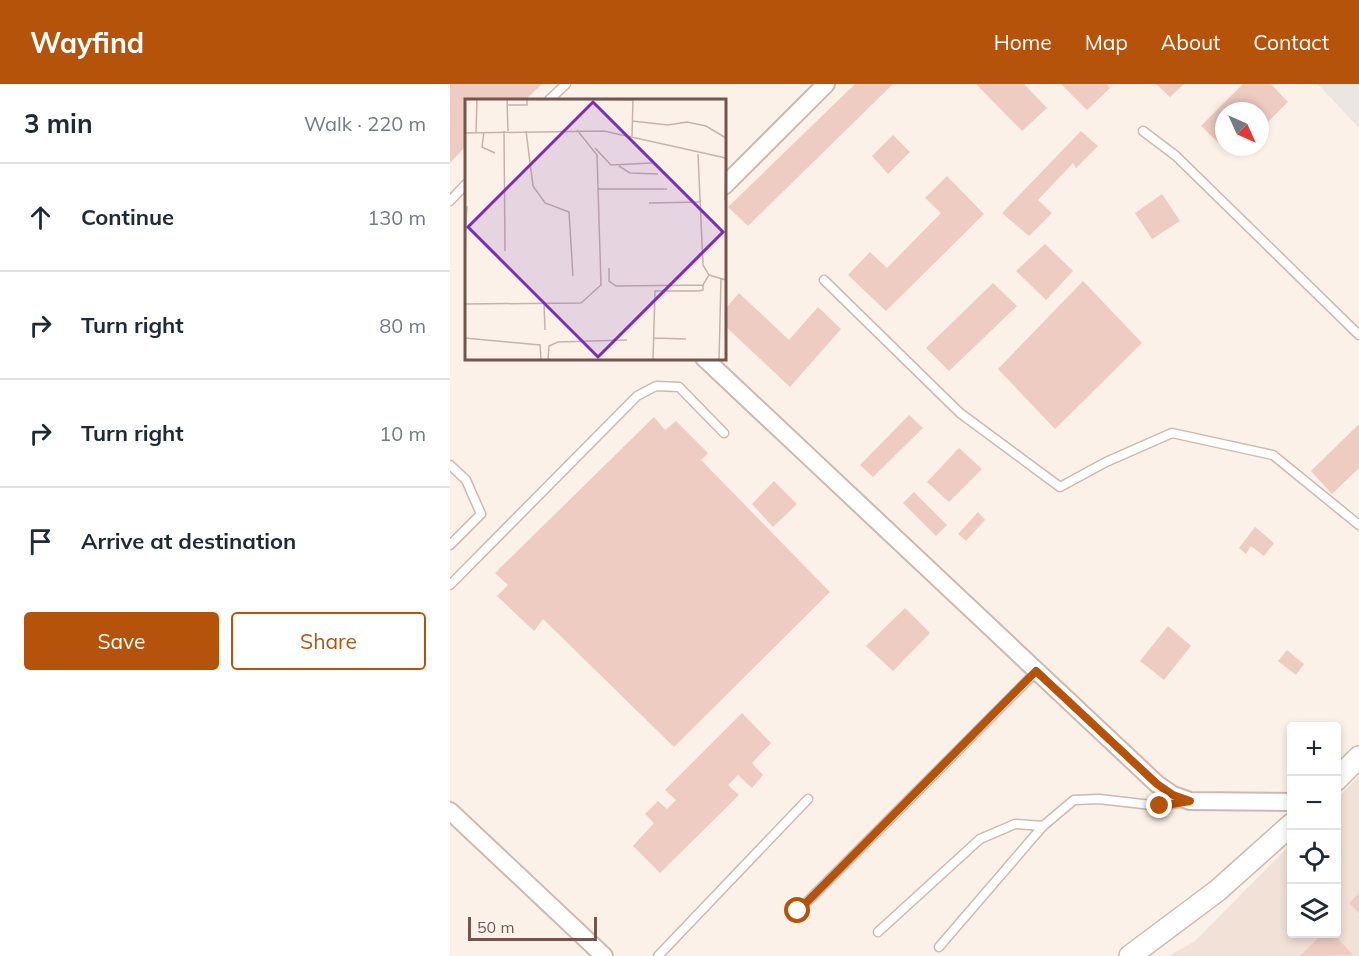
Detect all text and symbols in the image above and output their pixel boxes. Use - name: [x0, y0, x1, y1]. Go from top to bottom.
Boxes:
- text: Wayfind: [30, 25, 144, 60]
- text: Home: [994, 29, 1052, 55]
- text: Map: [1085, 29, 1128, 55]
- text: About: [1161, 29, 1220, 55]
- text: Contact: [1253, 29, 1329, 55]
- inset map: [465, 99, 726, 360]
- north arrow: [1215, 102, 1269, 156]
- text: 3 min: [24, 107, 93, 140]
- text: Walk · 220 m: [304, 111, 426, 136]
- icon: ahead: [24, 201, 57, 234]
- text: Continue: [81, 203, 174, 231]
- text: 130 m: [367, 205, 426, 230]
- icon: right: [24, 309, 57, 342]
- text: Turn right: [81, 311, 184, 339]
- text: 80 m: [379, 313, 426, 338]
- icon: right: [24, 417, 57, 450]
- text: Turn right: [81, 419, 184, 447]
- text: 10 m: [379, 421, 426, 446]
- icon: arrive: [24, 525, 57, 558]
- text: Arrive at destination: [81, 527, 296, 555]
- button: Save: [24, 612, 219, 670]
- button: Share: [231, 612, 426, 670]
- map controls: [1287, 722, 1341, 938]
- button: +: [1287, 722, 1341, 776]
- button: −: [1287, 776, 1341, 830]
- route end: [1146, 792, 1172, 818]
- button: locate: [1287, 830, 1341, 884]
- button: layers: [1287, 884, 1341, 938]
- route start: [784, 897, 810, 923]
- scale bar: [468, 914, 597, 942]
- text: 50 m: [477, 917, 514, 937]

